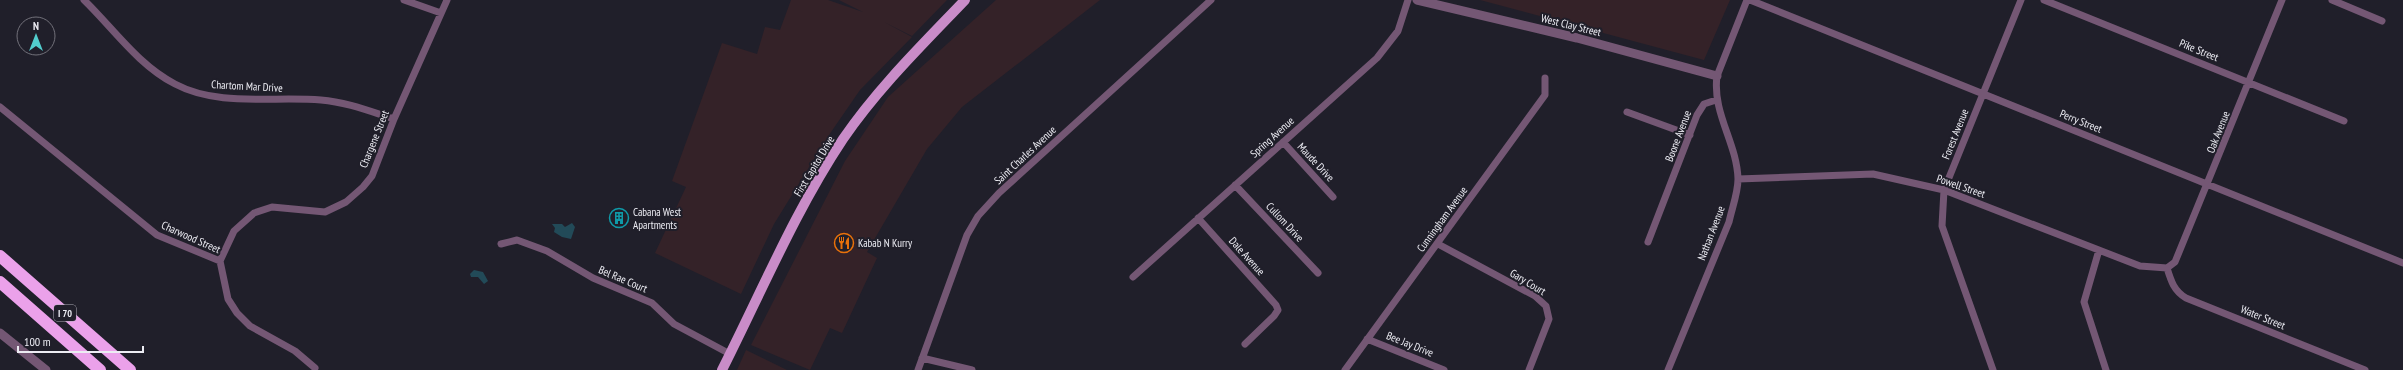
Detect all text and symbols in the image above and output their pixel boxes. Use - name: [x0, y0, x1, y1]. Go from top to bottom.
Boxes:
- street label: West Clay Street: [1539, 11, 1603, 39]
- north arrow: [16, 16, 56, 56]
- text: N: [33, 19, 39, 33]
- street label: Pike Street: [2177, 36, 2221, 64]
- street label: Chartom Mar Drive: [211, 77, 284, 95]
- street label: Forest Avenue: [1938, 106, 1972, 161]
- street label: Perry Street: [2058, 106, 2104, 136]
- street label: Chargene Street: [356, 108, 392, 170]
- street label: Boone Avenue: [1662, 108, 1694, 164]
- street label: Oak Avenue: [2203, 108, 2233, 155]
- street label: Spring Avenue: [1247, 113, 1297, 160]
- street label: Saint Charles Avenue: [991, 122, 1059, 187]
- street label: First Capitol Drive: [790, 133, 838, 199]
- street label: Maude Drive: [1295, 140, 1338, 185]
- street label: Powell Street: [1935, 171, 1987, 201]
- street label: Cunningham Avenue: [1414, 183, 1471, 254]
- street label: Cullom Drive: [1263, 199, 1307, 245]
- street label: Nathan Avenue: [1694, 203, 1728, 262]
- place label: Cabana West Apartments: [633, 205, 681, 232]
- building icon: Cabana West Apartments: [608, 207, 630, 229]
- street label: Charwood Street: [159, 218, 223, 256]
- restaurant icon: Kabab N Kurry: [833, 232, 855, 254]
- street label: Dale Avenue: [1226, 234, 1268, 279]
- place label: Kabab N Kurry: [858, 236, 913, 250]
- street label: Bel Rae Court: [596, 262, 650, 296]
- street label: Gary Court: [1507, 266, 1549, 298]
- street label: Water Street: [2239, 302, 2287, 332]
- road number: I 70: [54, 305, 76, 321]
- scale bar: [18, 328, 143, 354]
- street label: Bee Jay Drive: [1384, 328, 1436, 360]
- text: 100 m: [24, 334, 51, 349]

